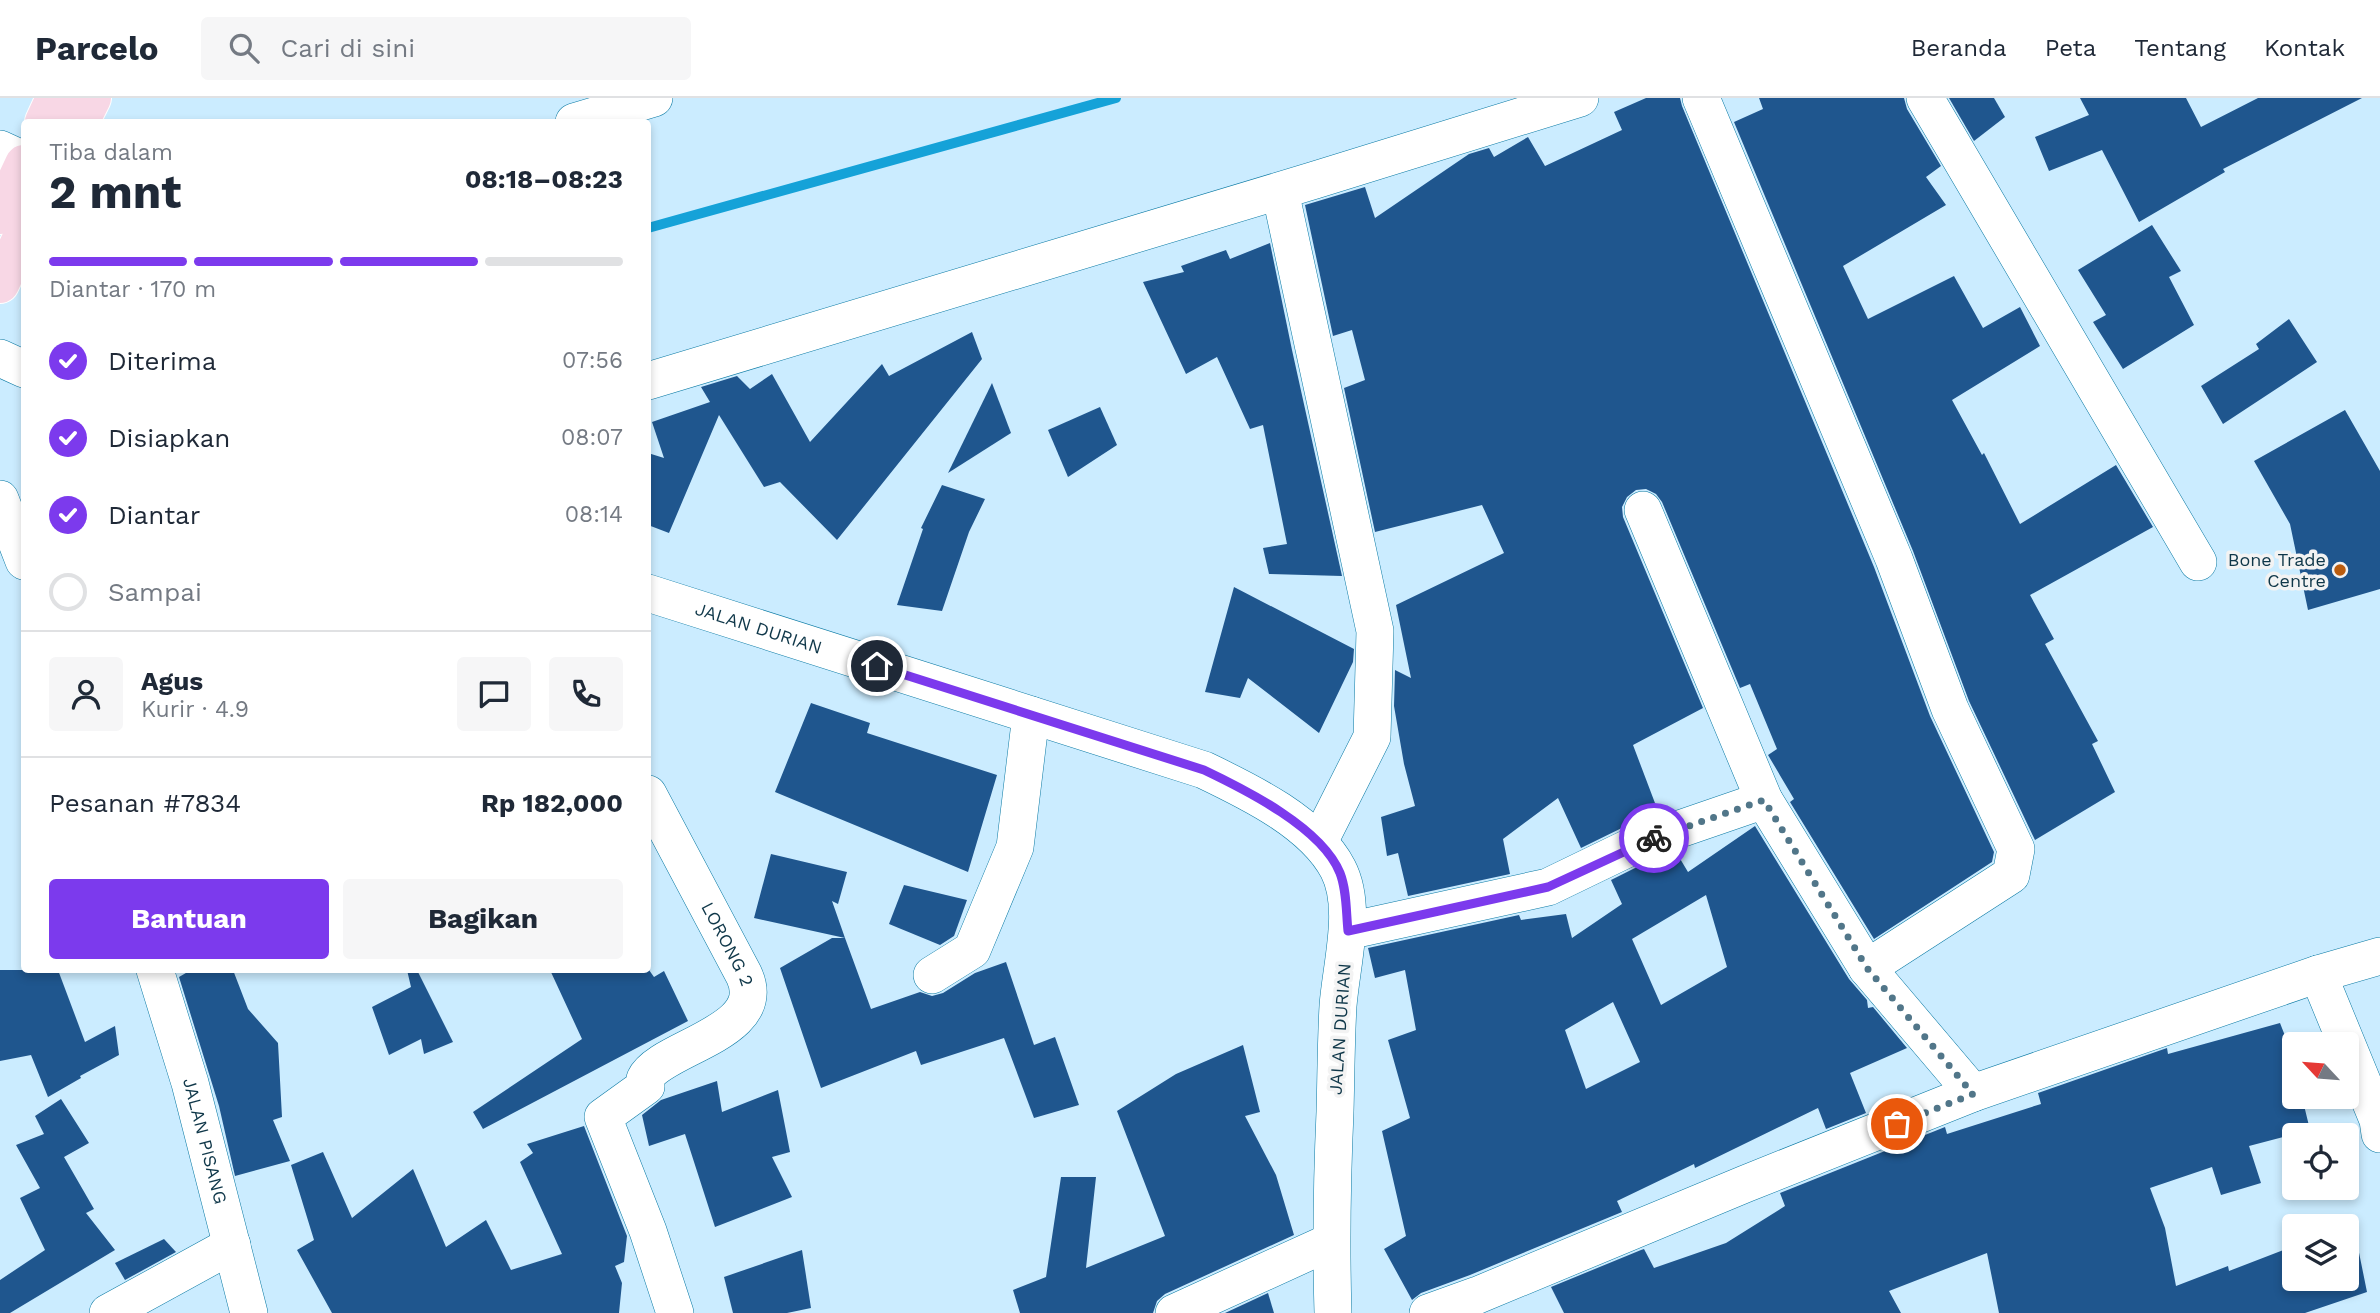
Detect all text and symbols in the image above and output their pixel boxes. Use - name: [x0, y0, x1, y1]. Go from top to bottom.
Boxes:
- search box: [201, 17, 691, 80]
- text: Parcelo: [35, 29, 159, 68]
- icon: search: [225, 29, 263, 67]
- text: Cari di sini: [281, 33, 415, 63]
- text: Beranda: [1911, 34, 2007, 62]
- text: Peta: [2045, 34, 2096, 62]
- text: Tentang: [2134, 34, 2226, 62]
- text: Kontak: [2264, 34, 2345, 62]
- text: Tiba dalam: [49, 139, 173, 166]
- text: 08:18–08:23: [465, 164, 623, 194]
- text: 2 mnt: [49, 165, 181, 219]
- text: Diantar · 170 m: [49, 276, 216, 303]
- icon: check: [49, 342, 87, 380]
- text: Diterima: [108, 346, 216, 376]
- text: 07:56: [562, 347, 623, 374]
- icon: check: [49, 419, 87, 457]
- text: Disiapkan: [108, 423, 230, 453]
- text: 08:07: [561, 424, 623, 451]
- icon: check: [49, 496, 87, 534]
- text: Diantar: [108, 500, 200, 530]
- text: 08:14: [565, 501, 623, 528]
- place label: Bone Trade Centre: [2228, 549, 2326, 591]
- marker: Bone Trade Centre: [2332, 562, 2348, 578]
- text: Sampai: [108, 577, 202, 607]
- street label: JALAN DURIAN: [693, 598, 825, 658]
- pin: [847, 636, 907, 696]
- icon: home: [858, 647, 896, 685]
- button: person: [49, 657, 123, 731]
- button: chat: [457, 657, 531, 731]
- button: phone: [549, 657, 623, 731]
- text: Agus: [141, 666, 203, 696]
- text: Kurir · 4.9: [141, 696, 249, 723]
- text: Pesanan #7834: [49, 788, 241, 818]
- text: Rp 182,000: [481, 788, 623, 818]
- courier: [1619, 803, 1689, 873]
- icon: bike: [1635, 819, 1673, 857]
- button: Bantuan: [49, 879, 329, 959]
- button: Bagikan: [343, 879, 623, 959]
- street label: LORONG 2: [697, 898, 758, 989]
- street label: JALAN DURIAN: [1324, 963, 1355, 1095]
- north arrow: [2282, 1032, 2359, 1110]
- map controls: [2282, 1032, 2359, 1291]
- street label: JALAN PISANG: [179, 1075, 232, 1206]
- pin: [1867, 1094, 1927, 1154]
- icon: bag: [1878, 1105, 1916, 1143]
- button: locate: [2282, 1123, 2359, 1200]
- button: layers: [2282, 1214, 2359, 1291]

